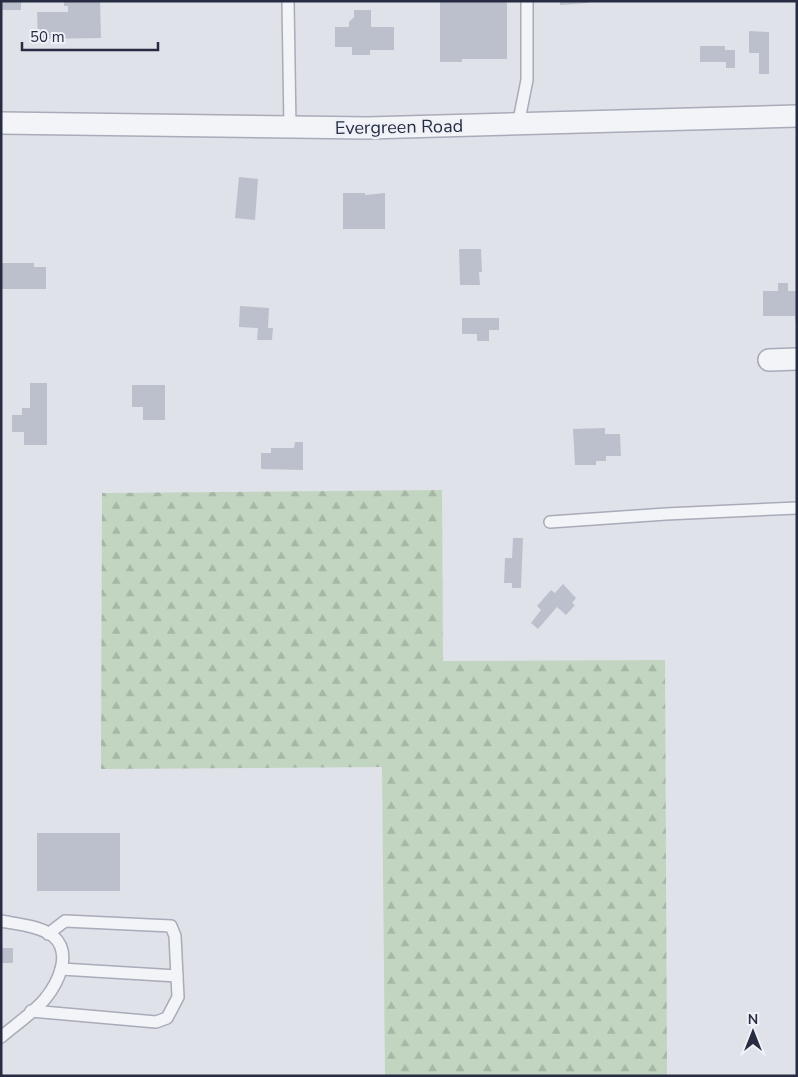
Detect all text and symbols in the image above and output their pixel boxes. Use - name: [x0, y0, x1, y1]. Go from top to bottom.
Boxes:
- scale bar: [22, 20, 159, 52]
- text: 50 m: [30, 27, 65, 47]
- street label: Evergreen Road: [335, 114, 463, 140]
- north arrow: [728, 1007, 778, 1057]
- text: N: [748, 1010, 758, 1029]

